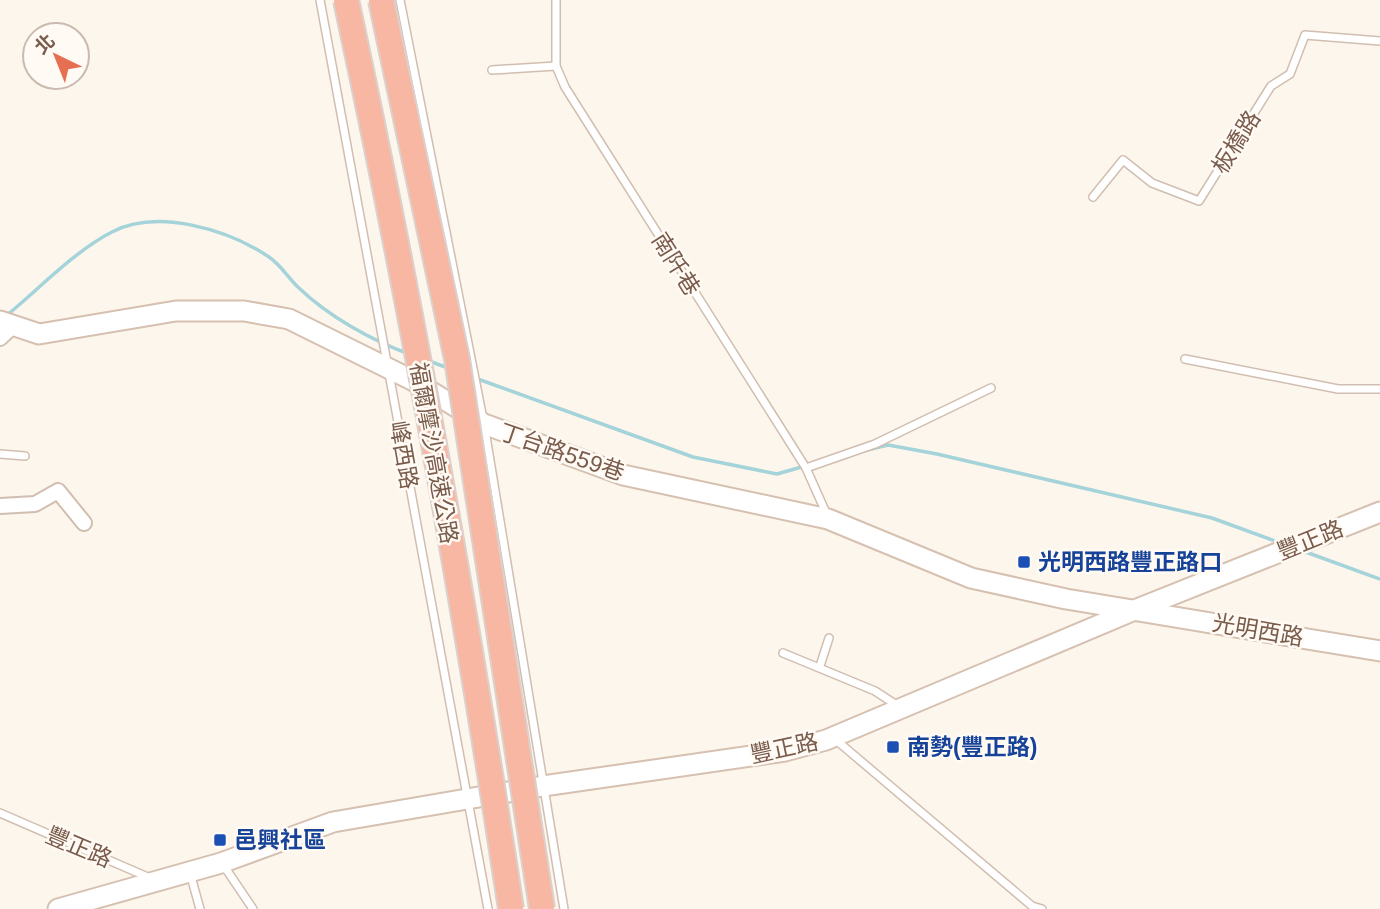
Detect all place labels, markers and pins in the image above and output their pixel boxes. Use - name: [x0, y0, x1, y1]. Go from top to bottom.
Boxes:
- place label: 光明西路豐正路口: [1038, 549, 1222, 575]
- marker: 光明西路豐正路口: [1016, 554, 1032, 570]
- place label: 南勢(豐正路): [907, 734, 1037, 760]
- marker: 南勢(豐正路): [885, 739, 901, 755]
- place label: 邑興社區: [234, 827, 326, 853]
- marker: 邑興社區: [212, 832, 228, 848]

